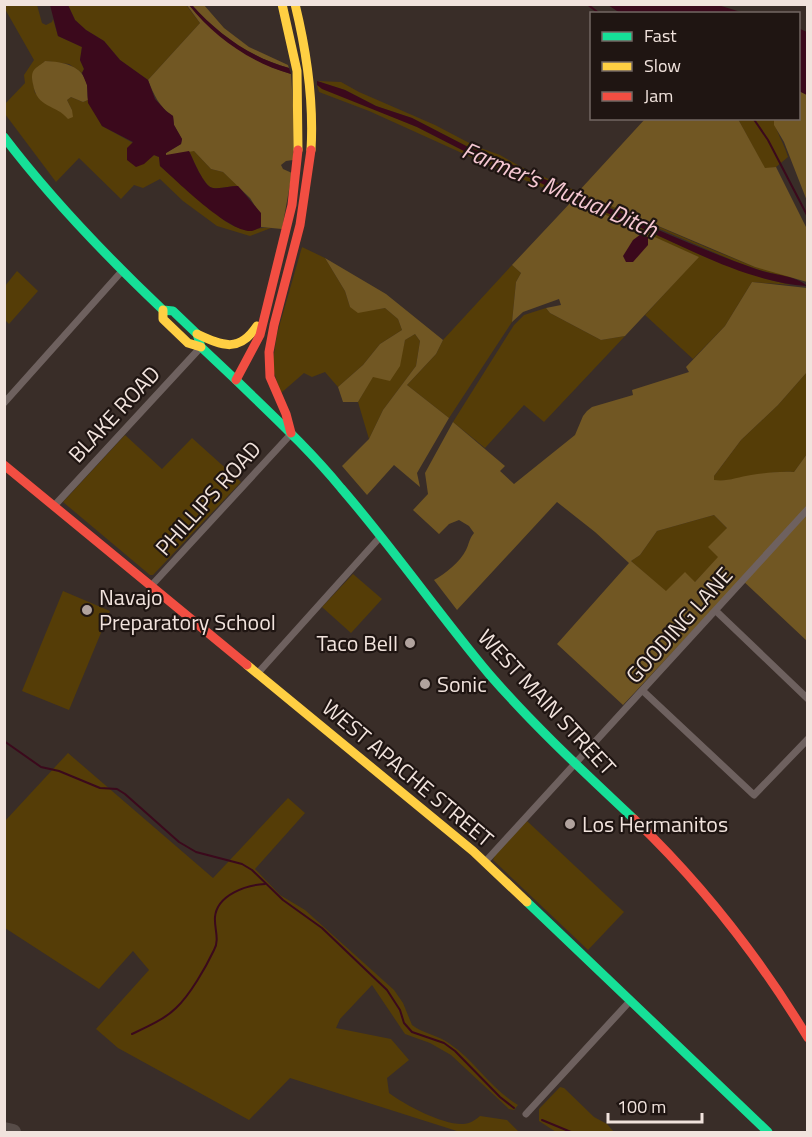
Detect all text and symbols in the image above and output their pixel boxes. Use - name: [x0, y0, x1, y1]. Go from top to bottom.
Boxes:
- legend: [590, 12, 800, 120]
- text: Fast: [644, 22, 677, 49]
- text: Slow: [644, 52, 681, 79]
- text: Jam: [644, 82, 673, 109]
- water label: Farmer's Mutual Ditch: [457, 132, 664, 247]
- street label: BLAKE ROAD: [60, 358, 168, 470]
- street label: PHILLIPS ROAD: [147, 433, 269, 563]
- street label: GOODING LANE: [617, 559, 741, 691]
- place label: Navajo Preparatory School: [99, 580, 276, 639]
- marker: Navajo Preparatory School: [80, 603, 94, 617]
- street label: WEST MAIN STREET: [470, 621, 624, 783]
- place label: Taco Bell: [317, 626, 398, 660]
- marker: Taco Bell: [403, 636, 417, 650]
- place label: Sonic: [437, 667, 487, 701]
- marker: Sonic: [418, 677, 432, 691]
- street label: WEST APACHE STREET: [315, 691, 502, 855]
- place label: Los Hermanitos: [582, 807, 728, 841]
- marker: Los Hermanitos: [563, 817, 577, 831]
- scale bar: [608, 1086, 702, 1124]
- text: 100 m: [617, 1093, 666, 1120]

